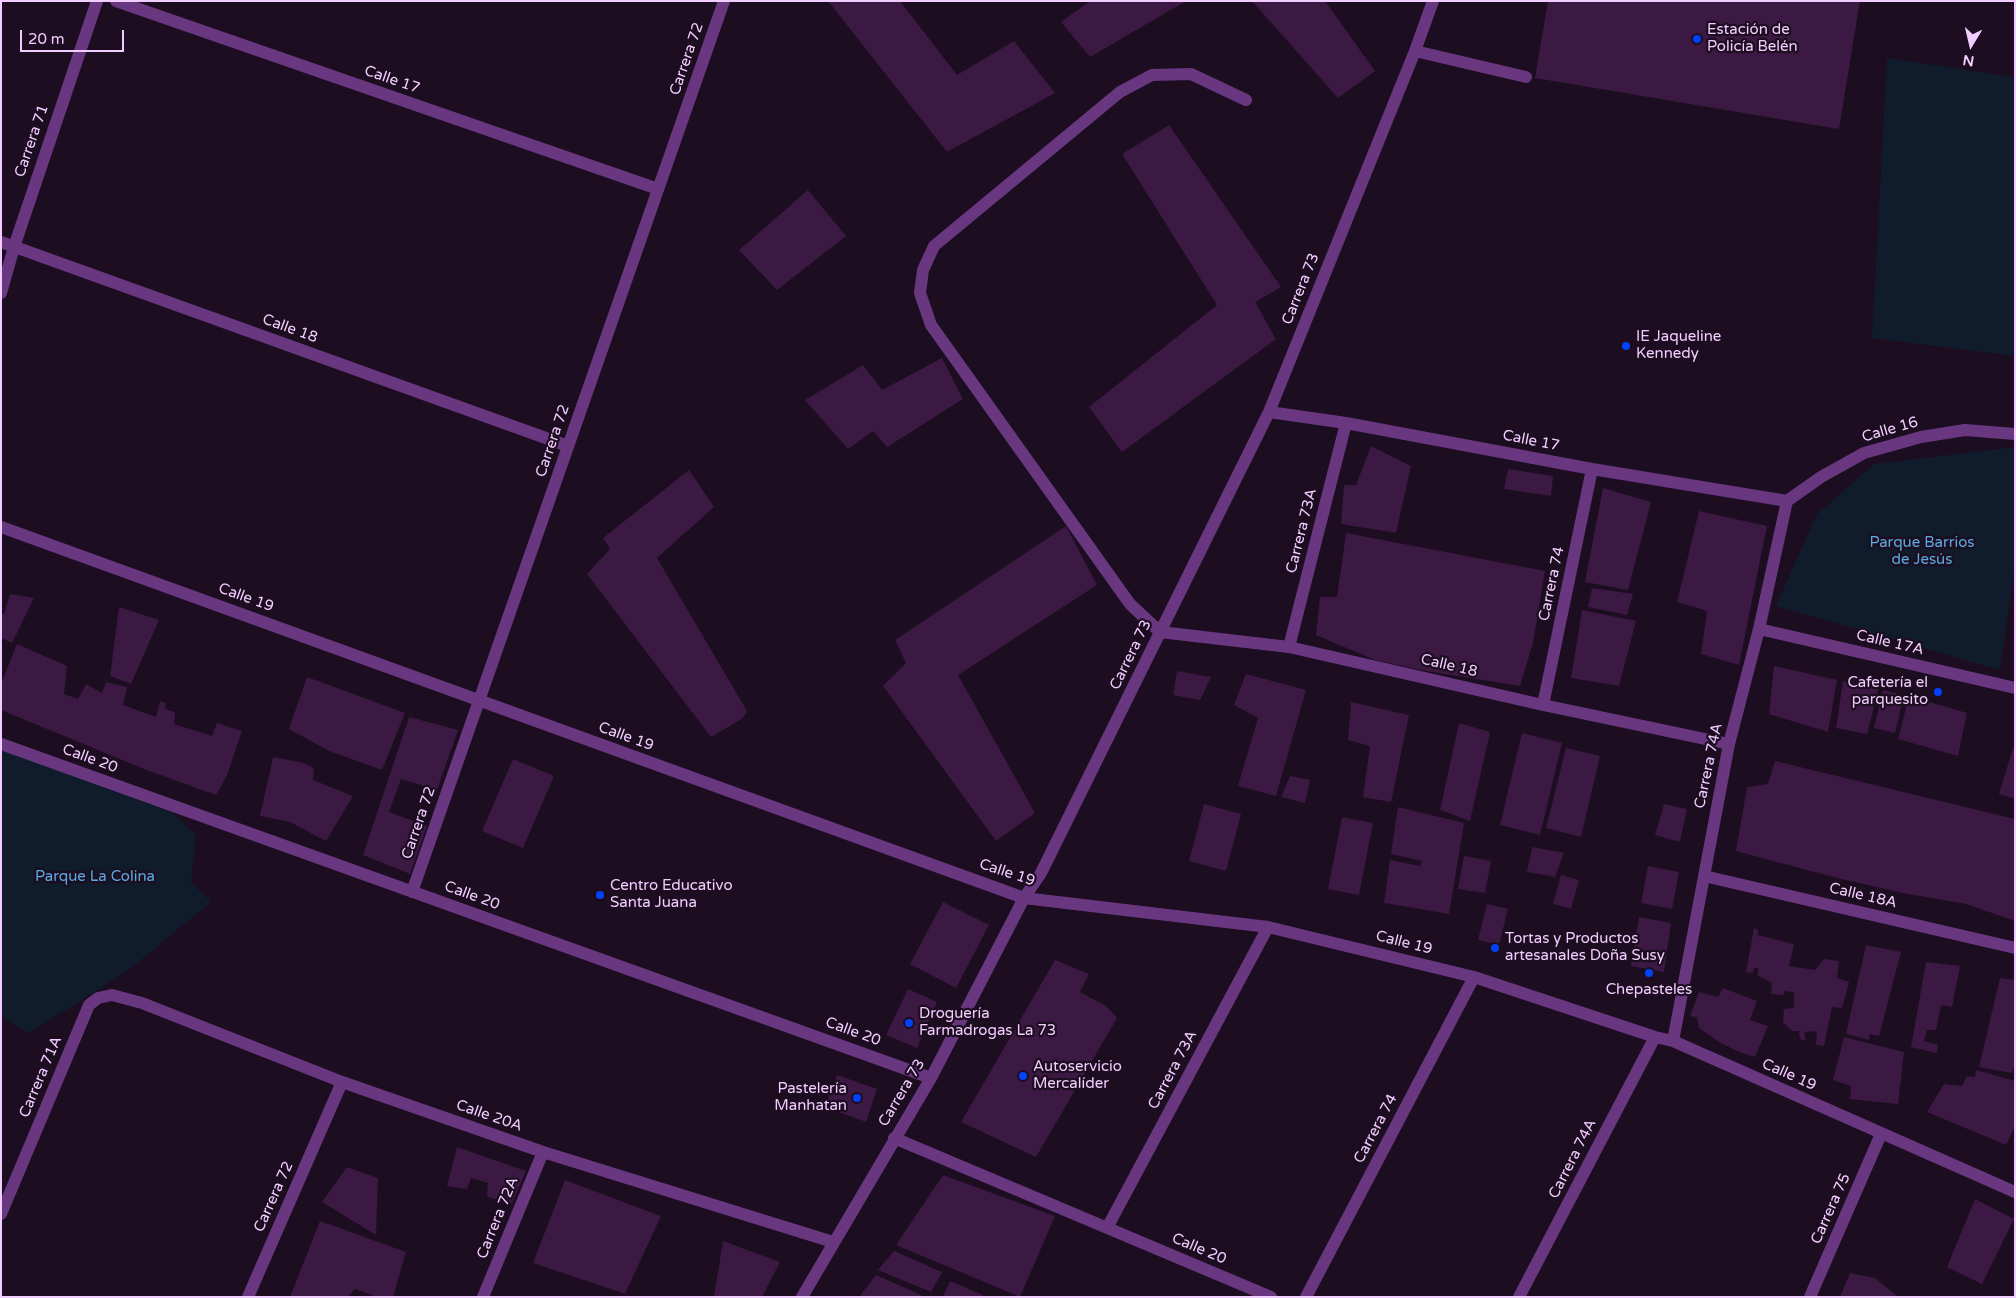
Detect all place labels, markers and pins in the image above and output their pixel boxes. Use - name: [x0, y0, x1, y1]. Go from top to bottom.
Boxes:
- place label: Estación de Policía Belén: [1707, 21, 1798, 56]
- marker: Estación de Policía Belén: [1691, 33, 1703, 45]
- place label: IE Jaqueline Kennedy: [1636, 328, 1721, 363]
- marker: IE Jaqueline Kennedy: [1620, 340, 1632, 352]
- place label: Cafetería el parquesito: [1847, 674, 1928, 709]
- marker: Cafetería el parquesito: [1932, 686, 1944, 698]
- place label: Centro Educativo Santa Juana: [610, 877, 733, 912]
- marker: Centro Educativo Santa Juana: [594, 889, 606, 901]
- place label: Tortas y Productos artesanales Doña Susy: [1505, 930, 1665, 965]
- marker: Tortas y Productos artesanales Doña Susy: [1489, 942, 1501, 954]
- marker: Chepasteles: [1643, 967, 1655, 979]
- place label: Chepasteles: [1606, 981, 1692, 999]
- place label: Droguería Farmadrogas La 73: [919, 1005, 1056, 1040]
- marker: Droguería Farmadrogas La 73: [903, 1017, 915, 1029]
- place label: Autoservicio Mercalíder: [1033, 1058, 1122, 1093]
- marker: Autoservicio Mercalíder: [1017, 1070, 1029, 1082]
- place label: Pastelería Manhatan: [774, 1080, 847, 1115]
- marker: Pastelería Manhatan: [851, 1092, 863, 1104]

